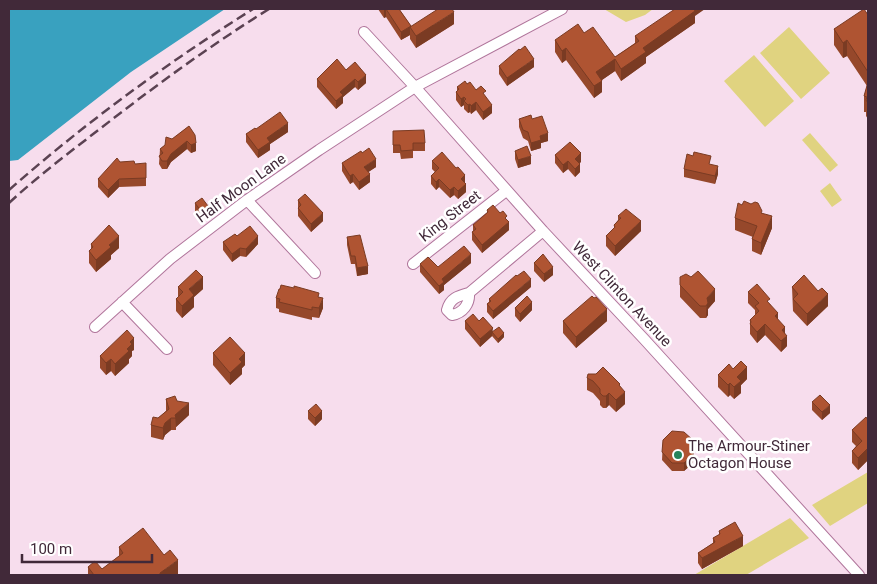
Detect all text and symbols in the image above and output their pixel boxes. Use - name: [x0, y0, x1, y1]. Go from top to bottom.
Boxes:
- street label: Half Moon Lane: [193, 150, 289, 226]
- street label: King Street: [416, 186, 484, 246]
- street label: West Clinton Avenue: [569, 238, 675, 350]
- place label: The Armour-Stiner Octagon House: [688, 437, 810, 472]
- marker: The Armour-Stiner Octagon House: [672, 449, 684, 461]
- scale bar: [22, 532, 152, 564]
- text: 100 m: [30, 540, 72, 558]

